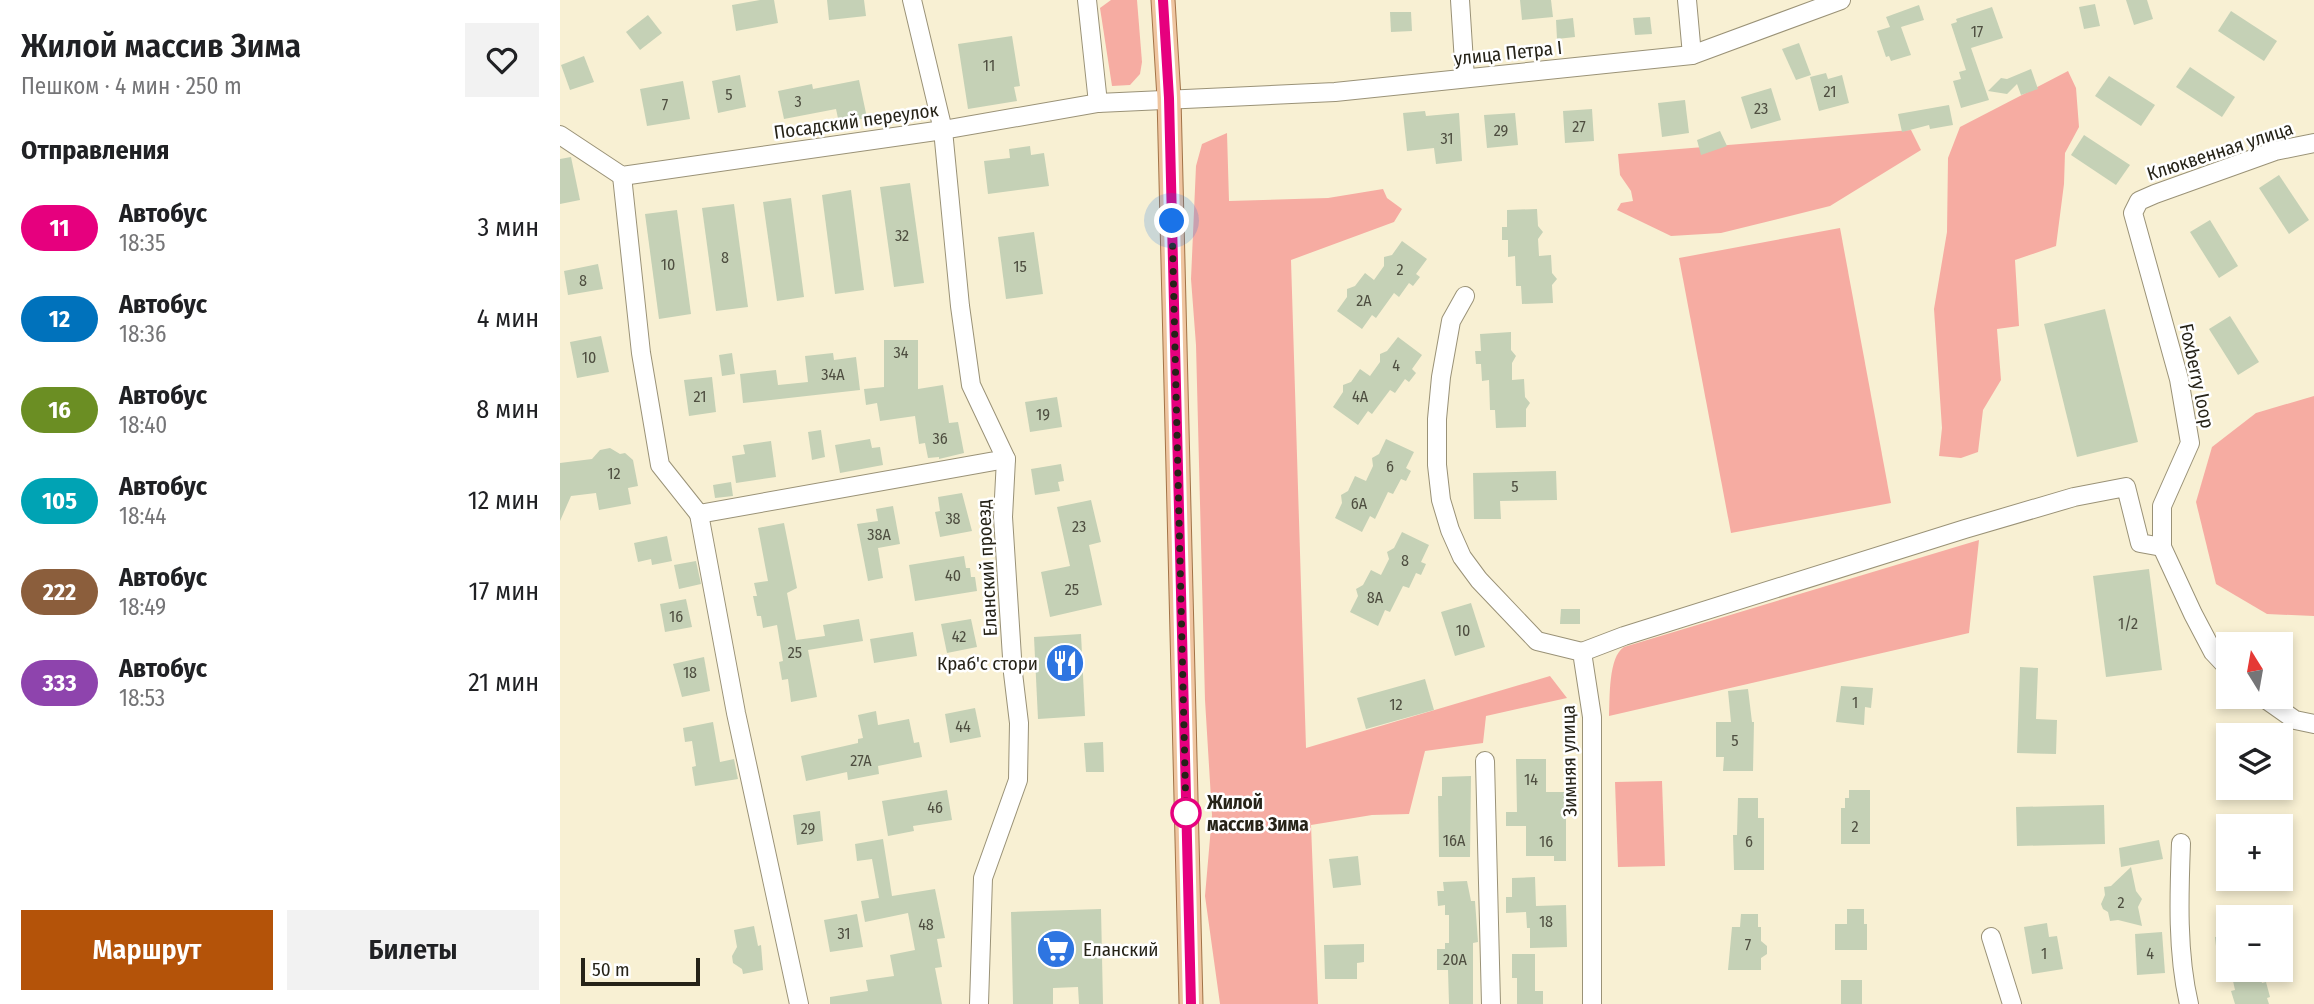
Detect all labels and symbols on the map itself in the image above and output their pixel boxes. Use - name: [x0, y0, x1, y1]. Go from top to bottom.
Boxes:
- house number: 17: [1971, 22, 1984, 41]
- street label: улица Петра I: [1453, 36, 1563, 70]
- house number: 11: [983, 56, 995, 75]
- house number: 21: [1824, 82, 1836, 101]
- house number: 5: [725, 85, 733, 104]
- house number: 3: [794, 92, 802, 111]
- house number: 7: [662, 95, 669, 114]
- street label: Посадский переулок: [772, 98, 940, 144]
- house number: 23: [1754, 99, 1768, 118]
- house number: 27: [1572, 117, 1586, 136]
- street label: Клюквенная улица: [2144, 117, 2296, 185]
- house number: 29: [1494, 121, 1509, 140]
- house number: 31: [1440, 129, 1454, 148]
- your location: [1154, 203, 1189, 238]
- house number: 32: [895, 226, 909, 245]
- house number: 8: [721, 248, 729, 267]
- house number: 10: [661, 255, 675, 274]
- house number: 15: [1013, 257, 1027, 276]
- house number: 2: [1396, 260, 1404, 279]
- house number: 8: [579, 271, 587, 290]
- house number: 2А: [1356, 291, 1372, 310]
- street label: Foxberry loop: [2175, 322, 2219, 430]
- house number: 34: [894, 343, 909, 362]
- house number: 10: [582, 348, 596, 367]
- house number: 4: [1392, 356, 1400, 375]
- house number: 34А: [821, 365, 845, 384]
- house number: 21: [694, 387, 706, 406]
- house number: 4А: [1352, 387, 1369, 406]
- house number: 19: [1036, 405, 1050, 424]
- house number: 36: [932, 429, 948, 448]
- house number: 6: [1386, 457, 1394, 476]
- house number: 12: [607, 464, 621, 483]
- house number: 5: [1511, 477, 1519, 496]
- house number: 6А: [1351, 494, 1368, 513]
- street label: Еланский проезд: [972, 499, 1002, 637]
- house number: 38: [945, 509, 961, 528]
- house number: 23: [1072, 517, 1086, 536]
- house number: 38А: [867, 525, 891, 544]
- house number: 8: [1401, 551, 1409, 570]
- house number: 40: [945, 566, 961, 585]
- house number: 25: [1065, 580, 1079, 599]
- house number: 8А: [1367, 588, 1384, 607]
- house number: 16: [669, 607, 683, 626]
- house number: 1/2: [2118, 614, 2138, 633]
- house number: 10: [1456, 621, 1470, 640]
- house number: 42: [952, 627, 966, 646]
- north arrow: [2216, 632, 2292, 709]
- restaurant icon: Краб'с стори: [1044, 642, 1086, 684]
- house number: 25: [788, 643, 802, 662]
- place label: Краб'с стори: [937, 652, 1038, 675]
- house number: 18: [683, 663, 697, 682]
- house number: 1: [1852, 693, 1858, 712]
- house number: 12: [1389, 695, 1403, 714]
- street label: Зимняя улица: [1557, 705, 1581, 817]
- house number: 44: [955, 717, 971, 736]
- house number: 5: [1731, 731, 1739, 750]
- house number: 27А: [850, 751, 872, 770]
- house number: 14: [1524, 770, 1538, 789]
- place label: Жилой массив Зима: [1206, 791, 1309, 836]
- house number: 46: [927, 798, 943, 817]
- marker: Жилой массив Зима: [1171, 798, 1201, 828]
- house number: 2: [1851, 817, 1859, 836]
- house number: 29: [801, 819, 816, 838]
- house number: 16А: [1443, 831, 1466, 850]
- house number: 16: [1539, 832, 1553, 851]
- house number: 6: [1745, 832, 1753, 851]
- house number: 2: [2117, 893, 2125, 912]
- house number: 18: [1539, 912, 1553, 931]
- house number: 48: [918, 915, 934, 934]
- house number: 31: [837, 924, 851, 943]
- supermarket icon: Еланский: [1035, 928, 1077, 970]
- house number: 7: [1745, 935, 1752, 954]
- place label: Еланский: [1083, 938, 1159, 961]
- house number: 1: [2041, 944, 2047, 963]
- house number: 4: [2146, 944, 2154, 963]
- house number: 20А: [1443, 950, 1467, 969]
- scale bar: [581, 955, 700, 987]

